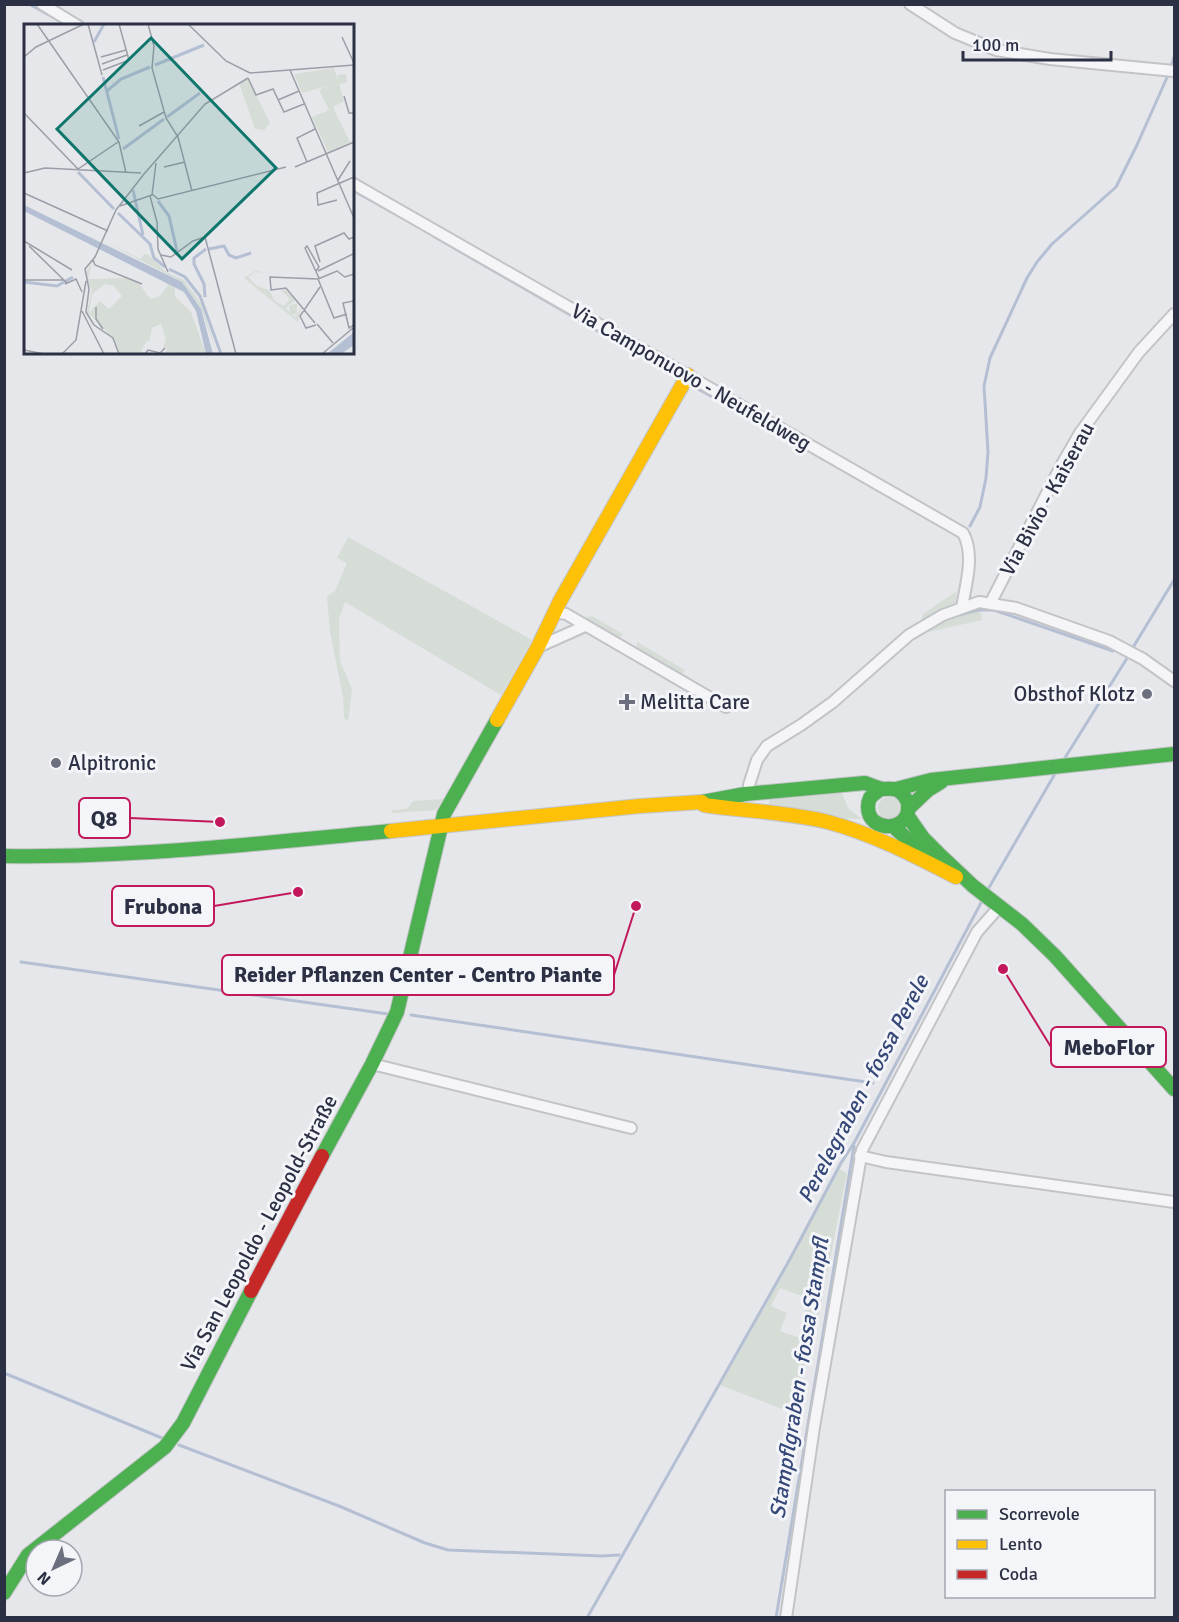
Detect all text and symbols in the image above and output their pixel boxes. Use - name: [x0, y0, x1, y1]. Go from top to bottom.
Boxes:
- inset map: [24, 24, 354, 354]
- scale bar: [963, 24, 1112, 62]
- text: 100 m: [972, 34, 1019, 56]
- street label: Via Camponuovo - Neufeldweg: [566, 298, 816, 456]
- street label: Via Bivio - Kaiserau: [994, 417, 1100, 581]
- place label: Obsthof Klotz: [1013, 681, 1135, 707]
- marker: Obsthof Klotz: [1140, 687, 1154, 701]
- place label: Melitta Care: [640, 689, 750, 715]
- marker: Melitta Care: [618, 693, 636, 711]
- place label: Alpitronic: [68, 750, 156, 776]
- marker: Alpitronic: [49, 756, 63, 770]
- callout: Q8: [79, 798, 130, 838]
- text: Q8: [91, 805, 117, 832]
- callout: Frubona: [112, 886, 214, 926]
- text: Frubona: [124, 893, 202, 920]
- callout: Reider Pflanzen Center - Centro Piante: [222, 955, 614, 995]
- text: Reider Pflanzen Center - Centro Piante: [234, 961, 602, 988]
- water label: Perelegraben - fossa Perele: [791, 970, 935, 1208]
- callout: MeboFlor: [1051, 1027, 1166, 1067]
- text: MeboFlor: [1063, 1034, 1155, 1061]
- street label: Via San Leopoldo - Leopold-Straße: [175, 1090, 343, 1376]
- water label: Stampflgraben - fossa Stampfl: [763, 1234, 835, 1520]
- legend: [945, 1490, 1155, 1598]
- text: Scorrevole: [999, 1503, 1080, 1525]
- text: Lento: [999, 1533, 1042, 1555]
- north arrow: [24, 1538, 84, 1598]
- text: Coda: [999, 1563, 1038, 1585]
- text: N: [33, 1567, 55, 1589]

